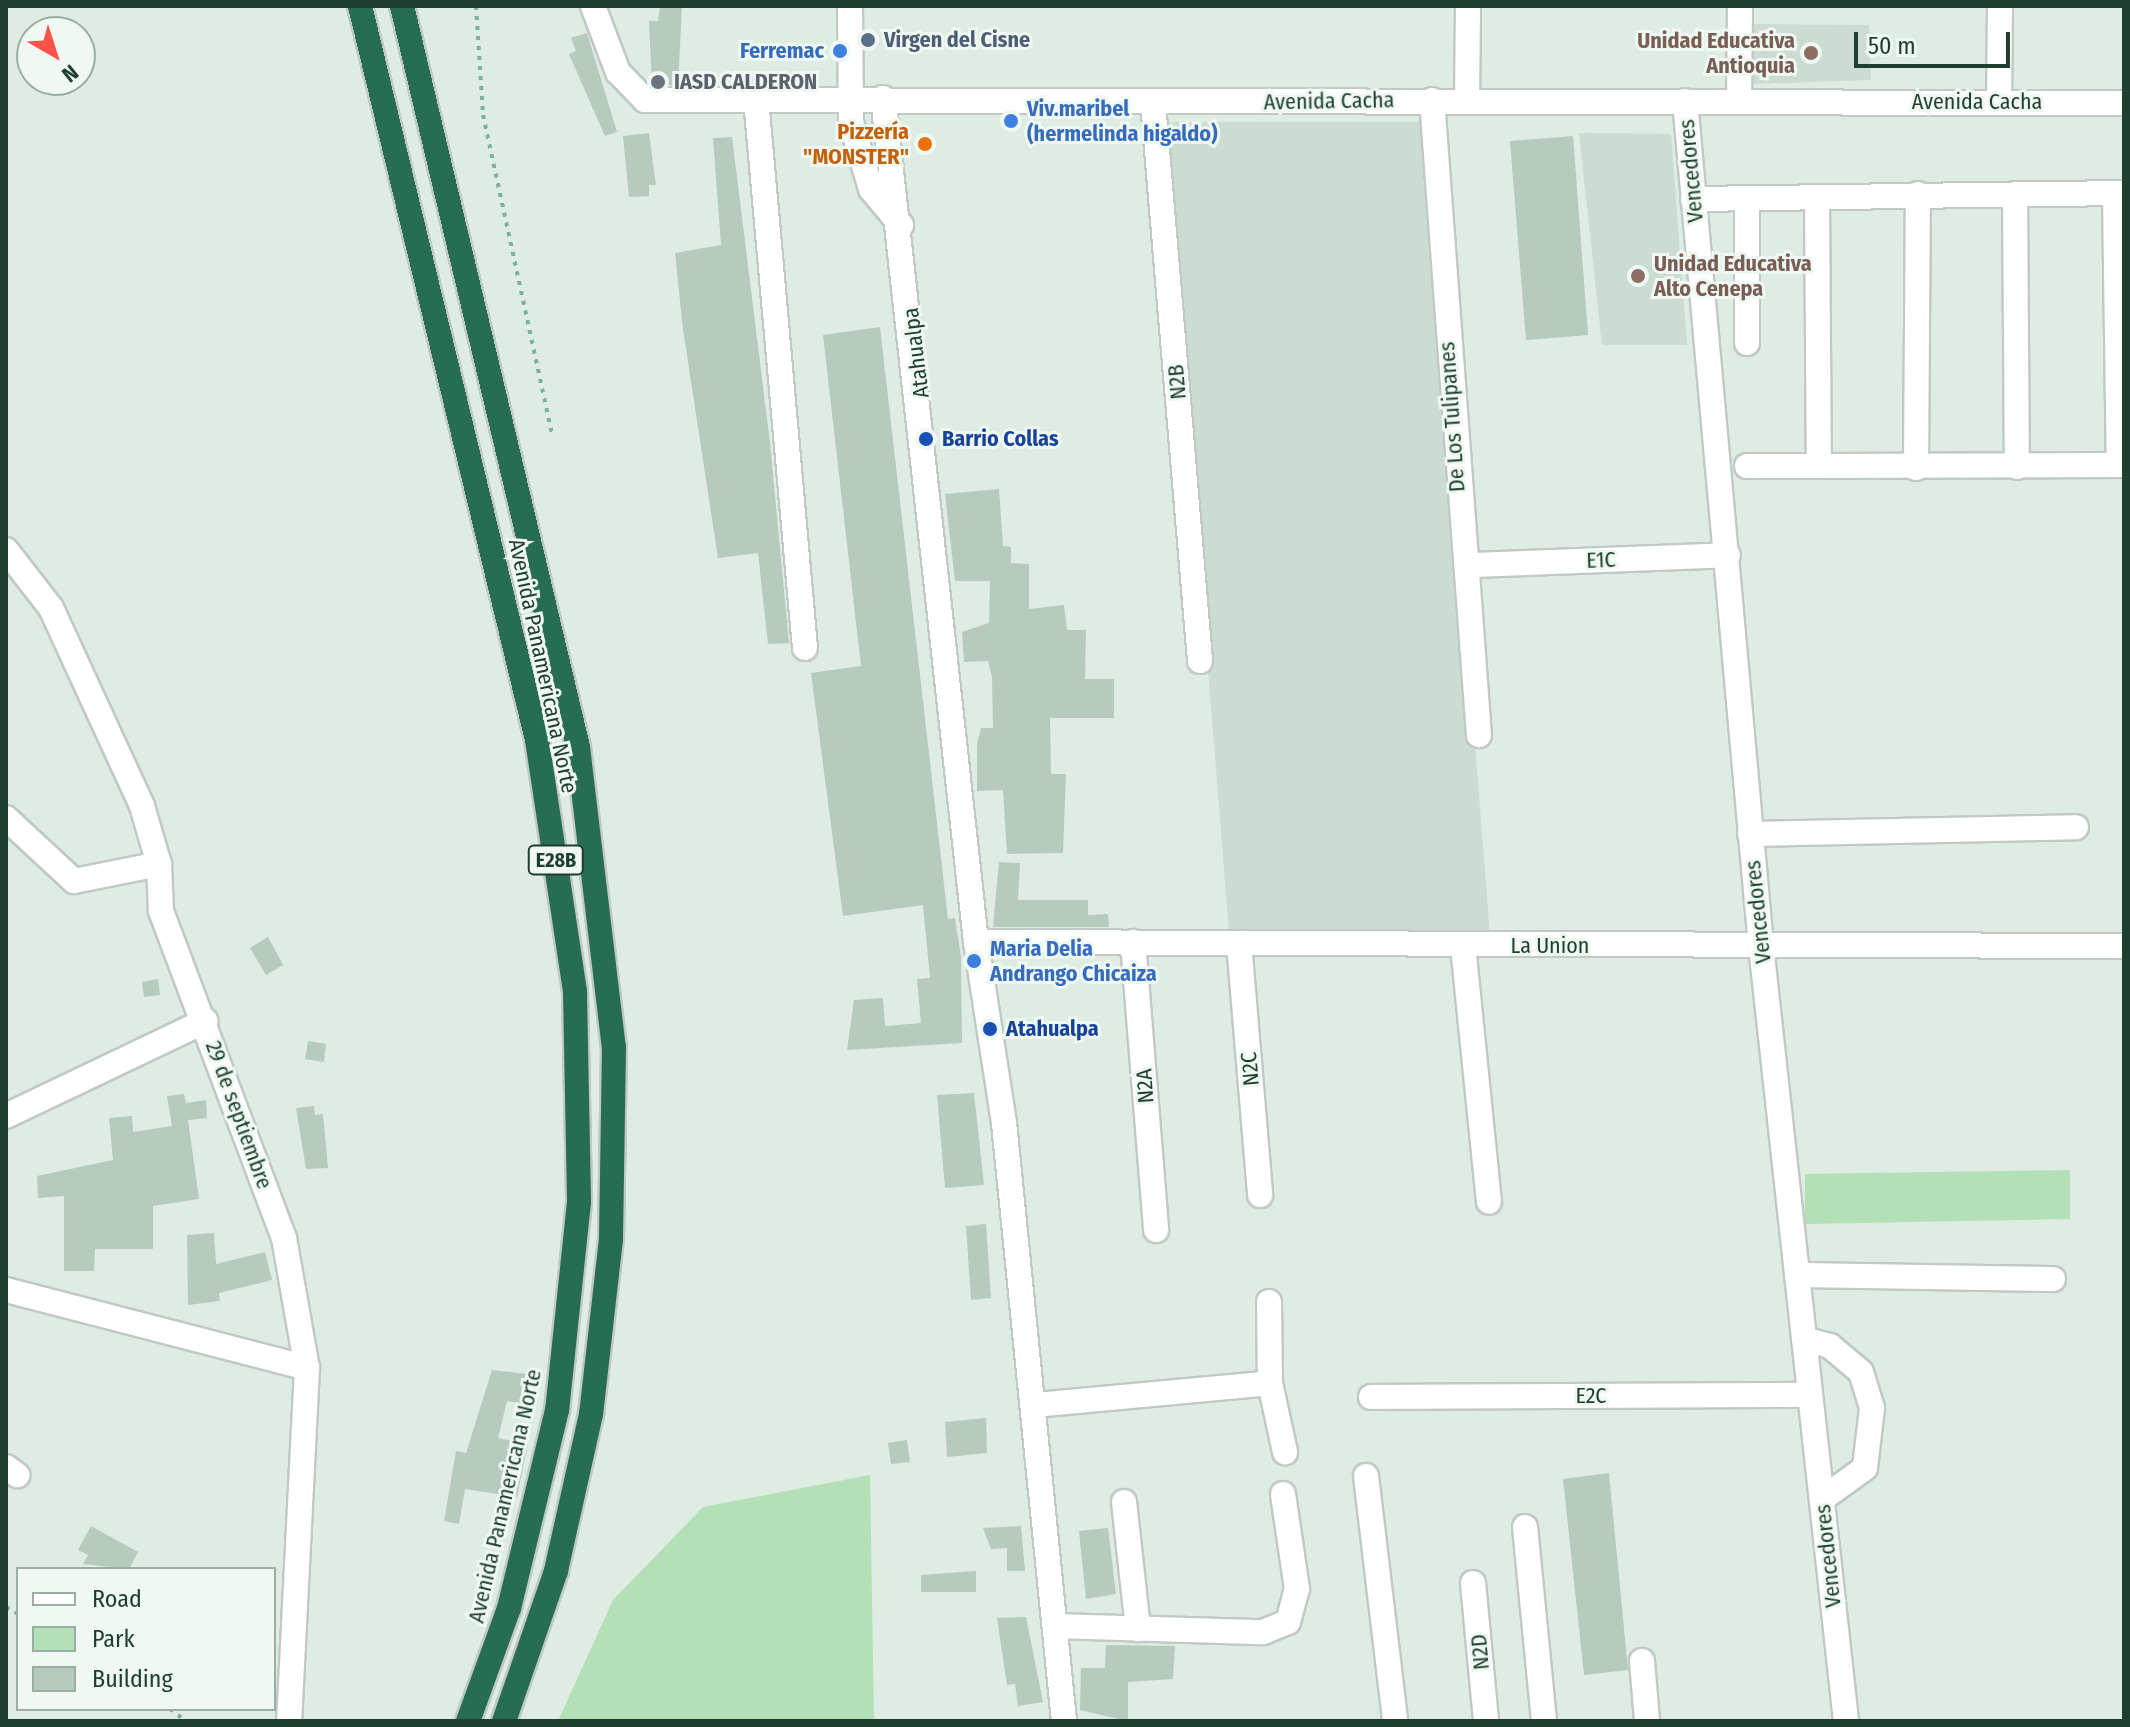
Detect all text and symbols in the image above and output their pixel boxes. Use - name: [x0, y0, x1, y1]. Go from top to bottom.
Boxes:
- north arrow: [16, 16, 96, 96]
- scale bar: [1858, 16, 2014, 66]
- place label: Virgen del Cisne: [884, 27, 1030, 53]
- place label: Unidad Educativa Antioquia: [1637, 27, 1795, 78]
- marker: Virgen del Cisne: [859, 31, 877, 49]
- text: 50 m: [1868, 32, 1916, 60]
- place label: Ferremac: [740, 38, 824, 64]
- marker: Ferremac: [831, 42, 849, 60]
- marker: Unidad Educativa Antioquia: [1802, 44, 1820, 62]
- text: N: [57, 59, 84, 88]
- place label: IASD CALDERON: [674, 69, 817, 95]
- marker: IASD CALDERON: [649, 73, 667, 91]
- street label: Avenida Cacha: [1264, 87, 1394, 115]
- street label: Avenida Cacha: [1912, 89, 2042, 115]
- place label: Viv.maribel (hermelinda higaldo): [1027, 95, 1218, 146]
- marker: Viv.maribel (hermelinda higaldo): [1002, 112, 1020, 130]
- place label: Pizzería "MONSTER": [803, 118, 909, 170]
- street label: Vencedores: [1673, 118, 1709, 224]
- marker: Pizzería "MONSTER": [916, 135, 934, 153]
- place label: Unidad Educativa Alto Cenepa: [1654, 250, 1812, 302]
- marker: Unidad Educativa Alto Cenepa: [1629, 267, 1647, 285]
- street label: Atahualpa: [897, 306, 935, 400]
- street label: De Los Tulipanes: [1434, 341, 1470, 493]
- street label: N2B: [1162, 363, 1192, 401]
- place label: Barrio Collas: [942, 426, 1059, 452]
- marker: Barrio Collas: [917, 430, 935, 448]
- street label: Avenida Panamericana Norte: [503, 536, 583, 796]
- street label: E1C: [1586, 546, 1616, 574]
- road number: E28B: [526, 844, 586, 876]
- street label: Vencedores: [1739, 859, 1777, 965]
- street label: La Union: [1511, 933, 1589, 959]
- place label: Maria Delia Andrango Chicaiza: [990, 935, 1157, 986]
- marker: Maria Delia Andrango Chicaiza: [965, 952, 983, 970]
- place label: Atahualpa: [1006, 1016, 1099, 1042]
- marker: Atahualpa: [981, 1020, 999, 1038]
- street label: 29 de septiembre: [200, 1037, 278, 1193]
- street label: N2C: [1235, 1051, 1265, 1087]
- street label: N2A: [1131, 1068, 1159, 1104]
- street label: Avenida Panamericana Norte: [463, 1367, 547, 1625]
- street label: E2C: [1576, 1383, 1606, 1409]
- street label: Vencedores: [1809, 1503, 1847, 1609]
- legend: [16, 1567, 276, 1711]
- text: Road: [92, 1585, 142, 1613]
- text: Park: [92, 1625, 135, 1653]
- street label: N2D: [1465, 1633, 1495, 1671]
- text: Building: [92, 1665, 173, 1693]

